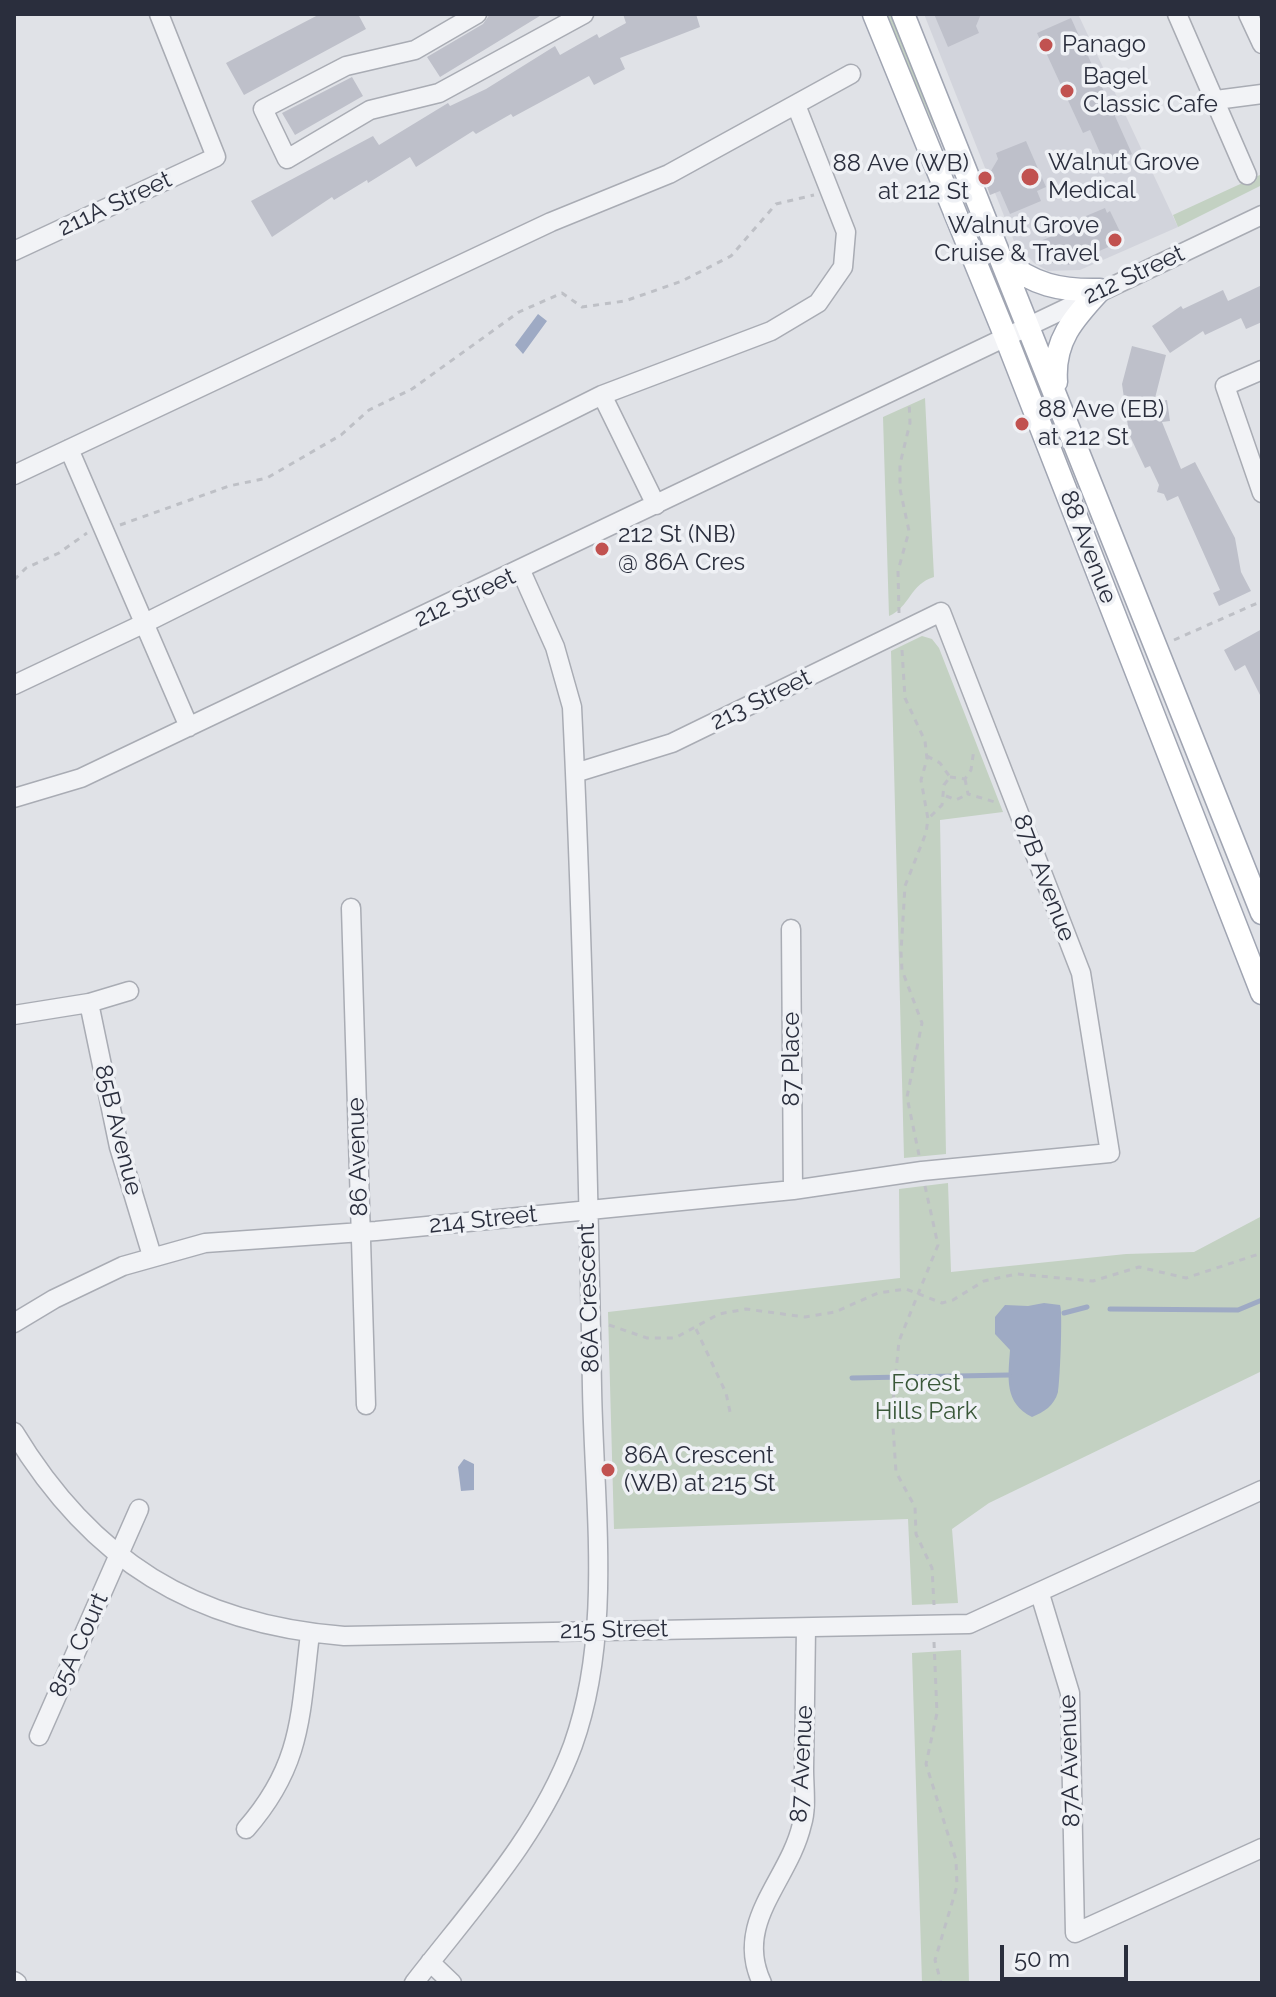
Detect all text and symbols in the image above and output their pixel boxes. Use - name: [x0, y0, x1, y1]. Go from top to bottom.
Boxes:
- place label: Panago: [1062, 31, 1146, 59]
- marker: Panago: [1037, 36, 1055, 54]
- place label: Bagel Classic Cafe: [1083, 63, 1218, 119]
- marker: Bagel Classic Cafe: [1058, 82, 1076, 100]
- place label: Walnut Grove Medical: [1048, 149, 1199, 205]
- place label: 88 Ave (WB) at 212 St: [832, 150, 969, 206]
- street label: 211A Street: [54, 165, 176, 243]
- marker: Walnut Grove Medical: [1019, 166, 1041, 188]
- marker: 88 Ave (WB) at 212 St: [976, 169, 994, 187]
- place label: Walnut Grove Cruise & Travel: [934, 212, 1099, 268]
- marker: Walnut Grove Cruise & Travel: [1106, 231, 1124, 249]
- street label: 212 Street: [1079, 239, 1189, 311]
- place label: 88 Ave (EB) at 212 St: [1038, 396, 1164, 452]
- marker: 88 Ave (EB) at 212 St: [1013, 415, 1031, 433]
- street label: 88 Avenue: [1053, 486, 1123, 608]
- place label: 212 St (NB) @ 86A Cres: [618, 521, 745, 577]
- marker: 212 St (NB) @ 86A Cres: [593, 540, 611, 558]
- street label: 212 Street: [410, 562, 520, 634]
- street label: 213 Street: [706, 663, 816, 737]
- street label: 87B Avenue: [1007, 811, 1081, 945]
- street label: 87 Place: [778, 1012, 806, 1106]
- street label: 85B Avenue: [88, 1062, 148, 1198]
- street label: 86 Avenue: [342, 1097, 374, 1217]
- street label: 214 Street: [428, 1200, 538, 1240]
- street label: 86A Crescent: [572, 1223, 606, 1373]
- park label: Forest Hills Park: [875, 1370, 977, 1426]
- place label: 86A Crescent (WB) at 215 St: [624, 1442, 776, 1498]
- marker: 86A Crescent (WB) at 215 St: [599, 1461, 617, 1479]
- street label: 85A Court: [43, 1588, 115, 1702]
- street label: 215 Street: [560, 1615, 668, 1645]
- street label: 87A Avenue: [1053, 1694, 1087, 1828]
- street label: 87 Avenue: [785, 1705, 819, 1823]
- scale bar: [1004, 1929, 1132, 1979]
- text: 50 m: [1014, 1944, 1070, 1973]

